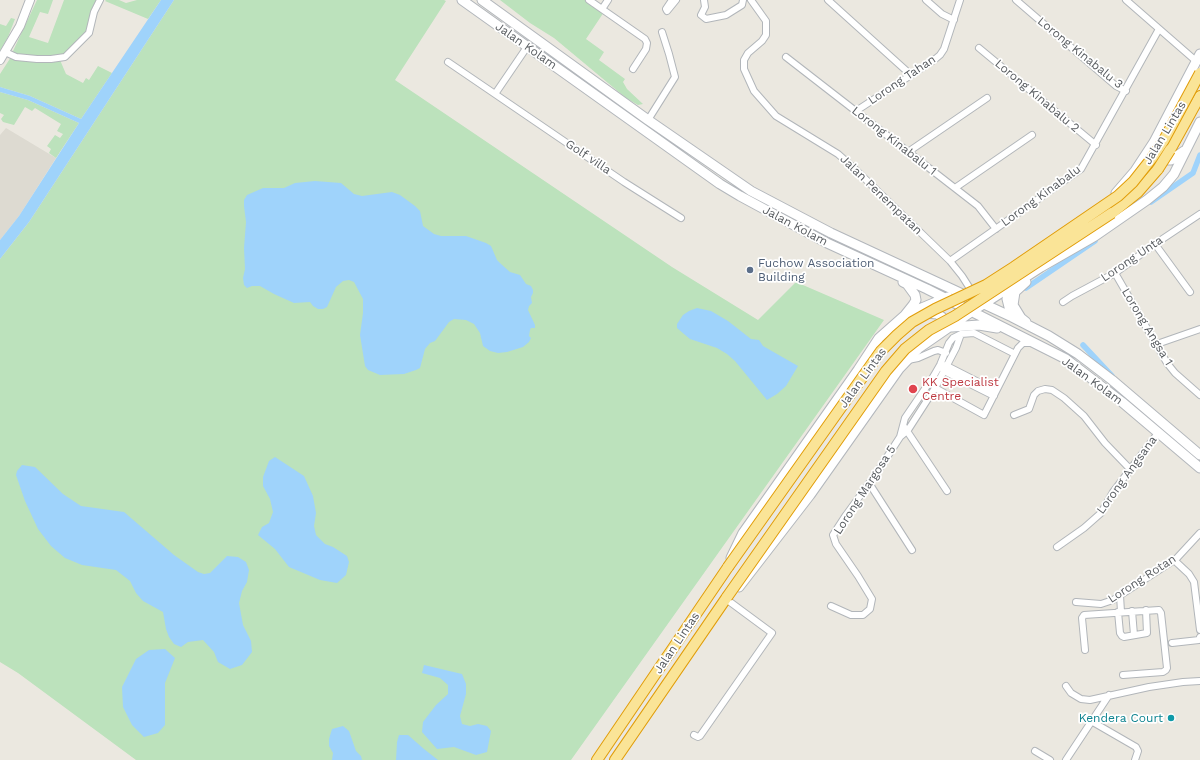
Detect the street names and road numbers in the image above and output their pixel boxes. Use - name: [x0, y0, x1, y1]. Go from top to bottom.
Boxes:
- street label: Lorong Kinabalu 3: [1034, 14, 1126, 92]
- street label: Jalan Kolam: [492, 20, 560, 72]
- street label: Lorong Tahan: [865, 52, 939, 108]
- street label: Lorong Kinabalu 2: [992, 56, 1082, 136]
- street label: Jalan Lintas: [1140, 99, 1190, 167]
- street label: Lorong Kinabalu 1: [849, 103, 939, 179]
- street label: Golf villa: [562, 137, 614, 177]
- street label: Jalan Penempatan: [837, 152, 925, 238]
- street label: Lorong Kinabalu: [998, 162, 1084, 230]
- street label: Jalan Kolam: [760, 203, 830, 249]
- street label: Lorong Unta: [1098, 233, 1166, 285]
- street label: Lorong Angsa 1: [1118, 286, 1176, 368]
- street label: Jalan Lintas: [836, 345, 890, 411]
- street label: Jalan Kolam: [1059, 354, 1125, 408]
- street label: Lorong Angsana: [1094, 433, 1160, 517]
- street label: Lorong Margosa 5: [831, 443, 899, 537]
- street label: Lorong Rotan: [1105, 552, 1179, 606]
- street label: Jalan Lintas: [651, 609, 703, 677]

